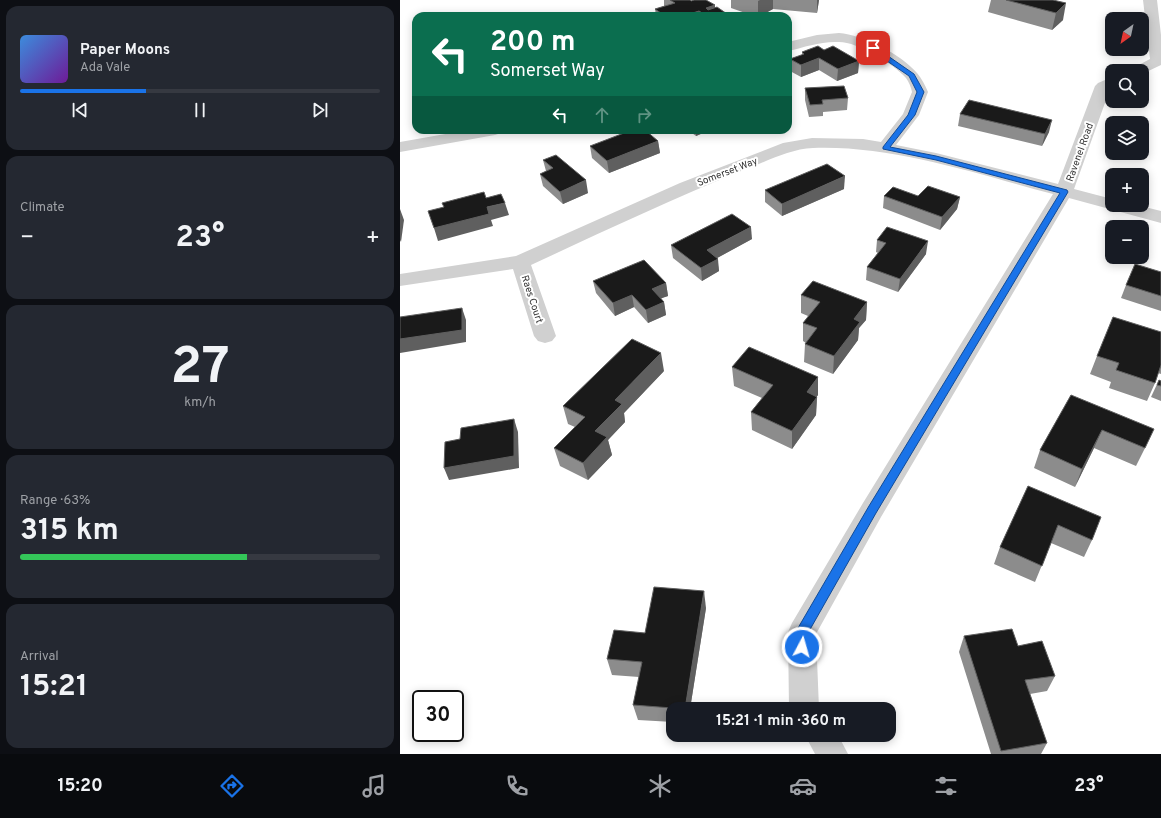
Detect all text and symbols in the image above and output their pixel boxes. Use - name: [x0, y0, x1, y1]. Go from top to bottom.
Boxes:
- north arrow: [1105, 12, 1149, 56]
- map controls: [1105, 12, 1149, 264]
- text: 200 m: [490, 25, 576, 61]
- icon: left: [424, 28, 476, 80]
- pin: [856, 31, 890, 65]
- icon: arrive: [862, 37, 884, 59]
- text: Paper Moons: [80, 41, 170, 60]
- text: Ada Vale: [80, 60, 130, 76]
- text: Somerset Way: [490, 60, 605, 83]
- button: search: [1105, 64, 1149, 108]
- icon: previous: [69, 99, 91, 121]
- icon: pause: [189, 99, 211, 121]
- icon: next: [309, 99, 331, 121]
- icon: left: [549, 104, 571, 126]
- icon: ahead: [591, 104, 613, 126]
- icon: right: [633, 104, 655, 126]
- button: layers: [1105, 116, 1149, 160]
- street label: Ravenel Road: [1064, 121, 1097, 184]
- street label: Somerset Way: [695, 155, 760, 190]
- button: +: [1105, 168, 1149, 212]
- text: Climate: [20, 200, 65, 216]
- text: 23°: [176, 220, 224, 257]
- button: −: [1105, 220, 1149, 264]
- text: −: [20, 225, 34, 252]
- text: +: [366, 225, 380, 252]
- street label: Raes Court: [518, 274, 546, 325]
- text: 27: [170, 336, 230, 402]
- text: km/h: [184, 395, 216, 411]
- text: Range · 63%: [20, 493, 90, 509]
- text: 315 km: [20, 513, 119, 550]
- position arrow: [781, 626, 823, 668]
- text: Arrival: [20, 649, 59, 665]
- text: 15:21: [20, 669, 88, 706]
- speed limit sign: 30: [412, 690, 464, 742]
- text: 15:21 · 1 min · 360 m: [716, 712, 846, 731]
- icon: directions: [218, 772, 246, 800]
- icon: music: [360, 772, 388, 800]
- icon: phone: [503, 772, 531, 800]
- icon: climate: [646, 772, 674, 800]
- icon: car: [789, 772, 817, 800]
- icon: filters: [932, 772, 960, 800]
- text: 15:20: [57, 775, 103, 798]
- text: 23°: [1074, 775, 1104, 798]

